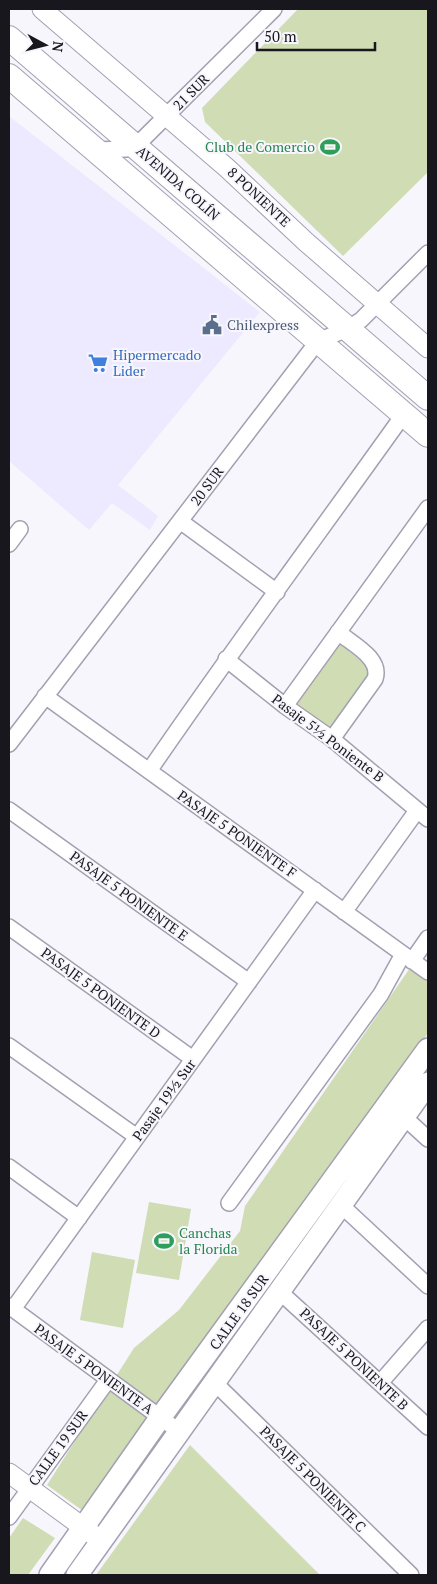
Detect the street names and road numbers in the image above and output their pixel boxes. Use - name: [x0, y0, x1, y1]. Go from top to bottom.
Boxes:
- street label: 21 SUR: [168, 69, 213, 114]
- street label: AVENIDA COLÍN: [133, 141, 224, 224]
- street label: 8 PONIENTE: [224, 162, 295, 231]
- street label: 20 SUR: [186, 462, 228, 509]
- street label: Pasaje 5½ Poniente B: [268, 689, 388, 786]
- street label: PASAJE 5 PONIENTE F: [174, 785, 301, 882]
- street label: PASAJE 5 PONIENTE E: [66, 846, 192, 945]
- street label: PASAJE 5 PONIENTE D: [38, 943, 165, 1042]
- street label: Pasaje 19½ Sur: [128, 1055, 200, 1144]
- street label: CALLE 18 SUR: [205, 1270, 273, 1353]
- street label: PASAJE 5 PONIENTE B: [296, 1303, 413, 1414]
- street label: PASAJE 5 PONIENTE A: [31, 1319, 158, 1418]
- street label: CALLE 19 SUR: [24, 1406, 92, 1489]
- street label: PASAJE 5 PONIENTE C: [256, 1422, 370, 1536]

